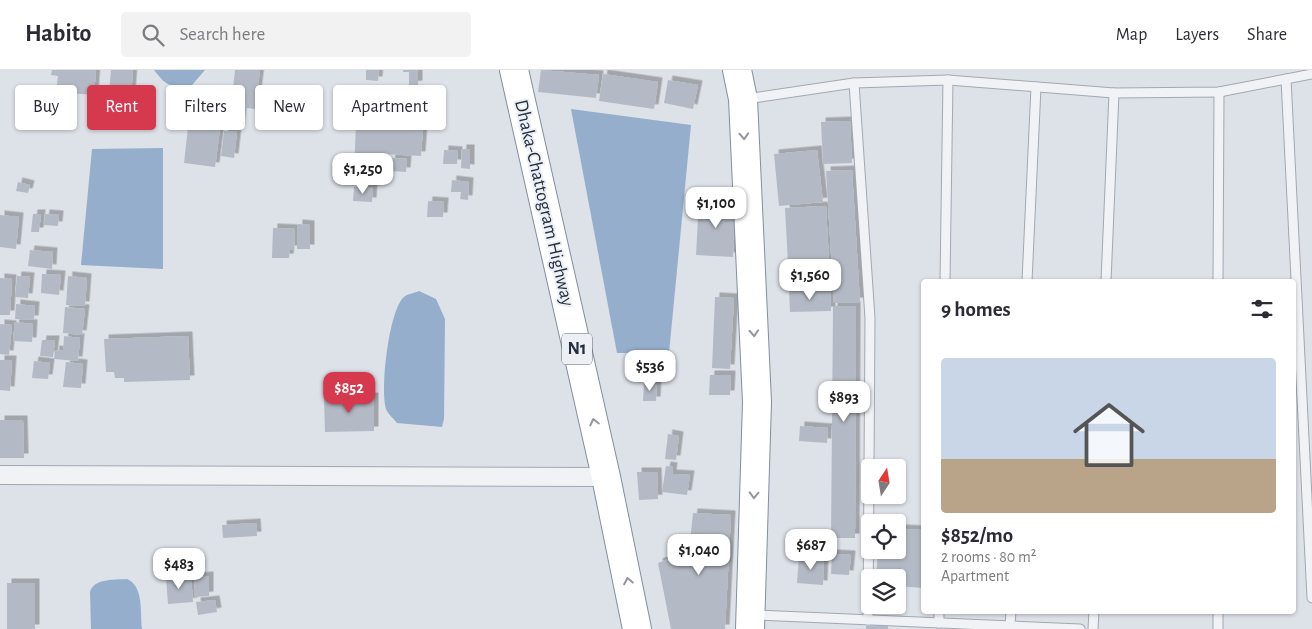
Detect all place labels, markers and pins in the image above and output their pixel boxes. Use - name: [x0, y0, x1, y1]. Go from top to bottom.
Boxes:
- pin: $1,250: [322, 152, 404, 195]
- pin: $1,100: [675, 186, 757, 229]
- pin: $1,560: [769, 258, 851, 301]
- pin: $536: [620, 350, 680, 392]
- pin: $852: [319, 372, 379, 414]
- pin: $893: [814, 380, 874, 423]
- pin: $687: [781, 528, 841, 571]
- pin: $1,040: [658, 534, 740, 576]
- pin: $483: [149, 548, 209, 590]

